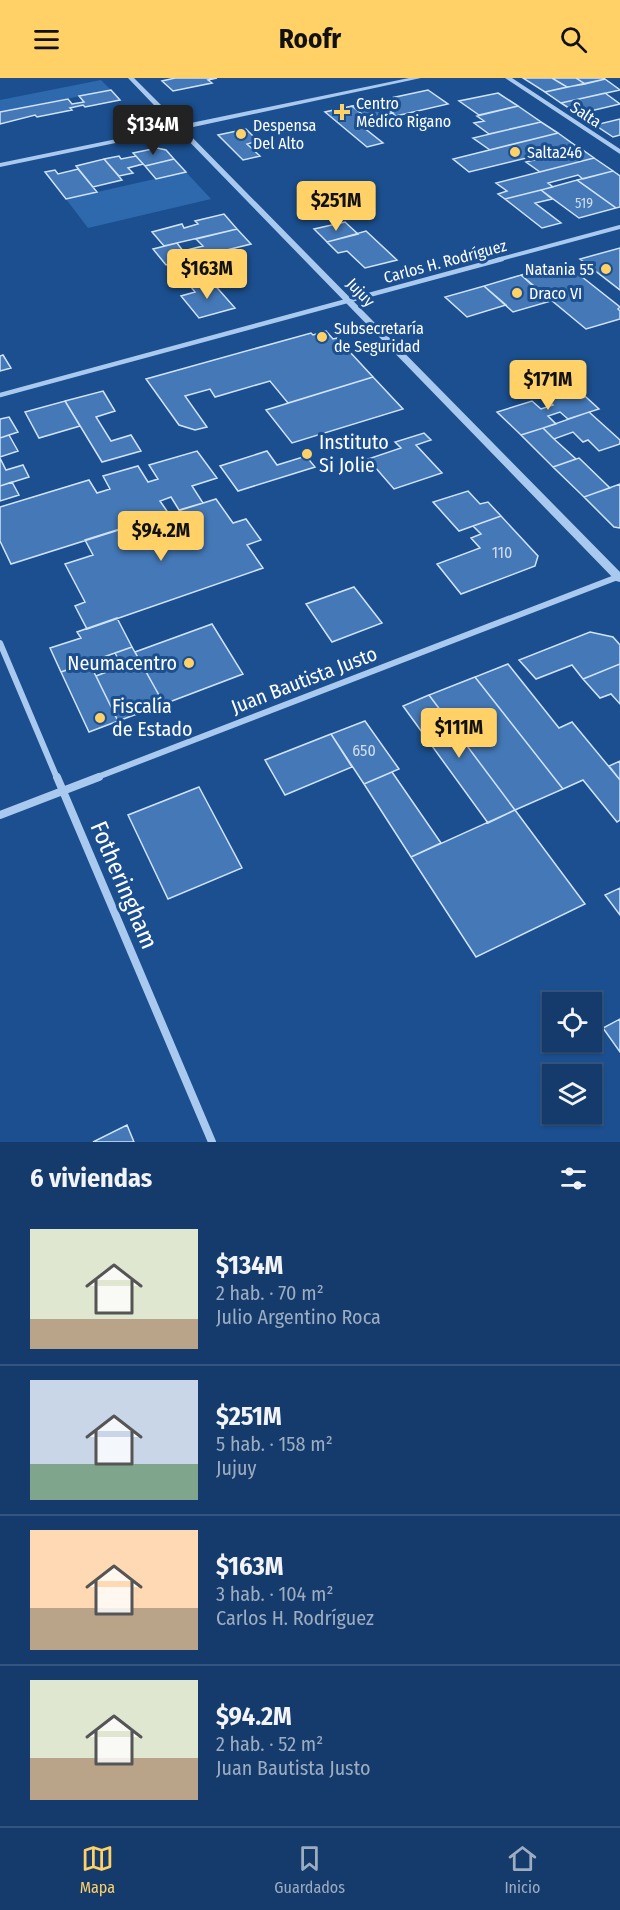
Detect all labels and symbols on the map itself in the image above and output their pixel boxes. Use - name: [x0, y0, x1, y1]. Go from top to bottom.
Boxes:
- place label: Centro Médico Rigano: [356, 94, 451, 131]
- street label: Salta: [567, 98, 605, 131]
- marker: Centro Médico Rigano: [333, 103, 351, 121]
- pin: $134M: [111, 105, 195, 156]
- place label: Despensa Del Alto: [253, 116, 317, 153]
- marker: Despensa Del Alto: [234, 127, 248, 141]
- place label: Salta246: [527, 143, 582, 162]
- marker: Salta246: [508, 145, 522, 159]
- pin: $251M: [294, 181, 378, 232]
- house number: 519: [575, 195, 593, 212]
- street label: Carlos H. Rodríguez: [382, 236, 509, 287]
- pin: $163M: [165, 249, 249, 300]
- place label: Natania 55: [525, 260, 594, 279]
- marker: Natania 55: [599, 262, 613, 276]
- street label: Jujuy: [343, 274, 379, 311]
- place label: Draco VI: [529, 284, 582, 303]
- marker: Draco VI: [510, 286, 524, 300]
- place label: Subsecretaría de Seguridad: [334, 319, 424, 356]
- marker: Subsecretaría de Seguridad: [315, 330, 329, 344]
- pin: $171M: [506, 360, 590, 411]
- place label: Instituto Si Jolie: [319, 430, 389, 477]
- marker: Instituto Si Jolie: [300, 447, 314, 461]
- pin: $94.2M: [112, 511, 210, 562]
- house number: 110: [492, 543, 512, 562]
- street label: Juan Bautista Justo: [228, 641, 380, 719]
- place label: Neumacentro: [67, 651, 177, 675]
- marker: Neumacentro: [182, 656, 196, 670]
- place label: Fiscalía de Estado: [112, 694, 193, 741]
- pin: $111M: [417, 708, 501, 759]
- marker: Fiscalía de Estado: [93, 711, 107, 725]
- house number: 650: [352, 741, 376, 760]
- street label: Fotheringham: [85, 817, 163, 953]

